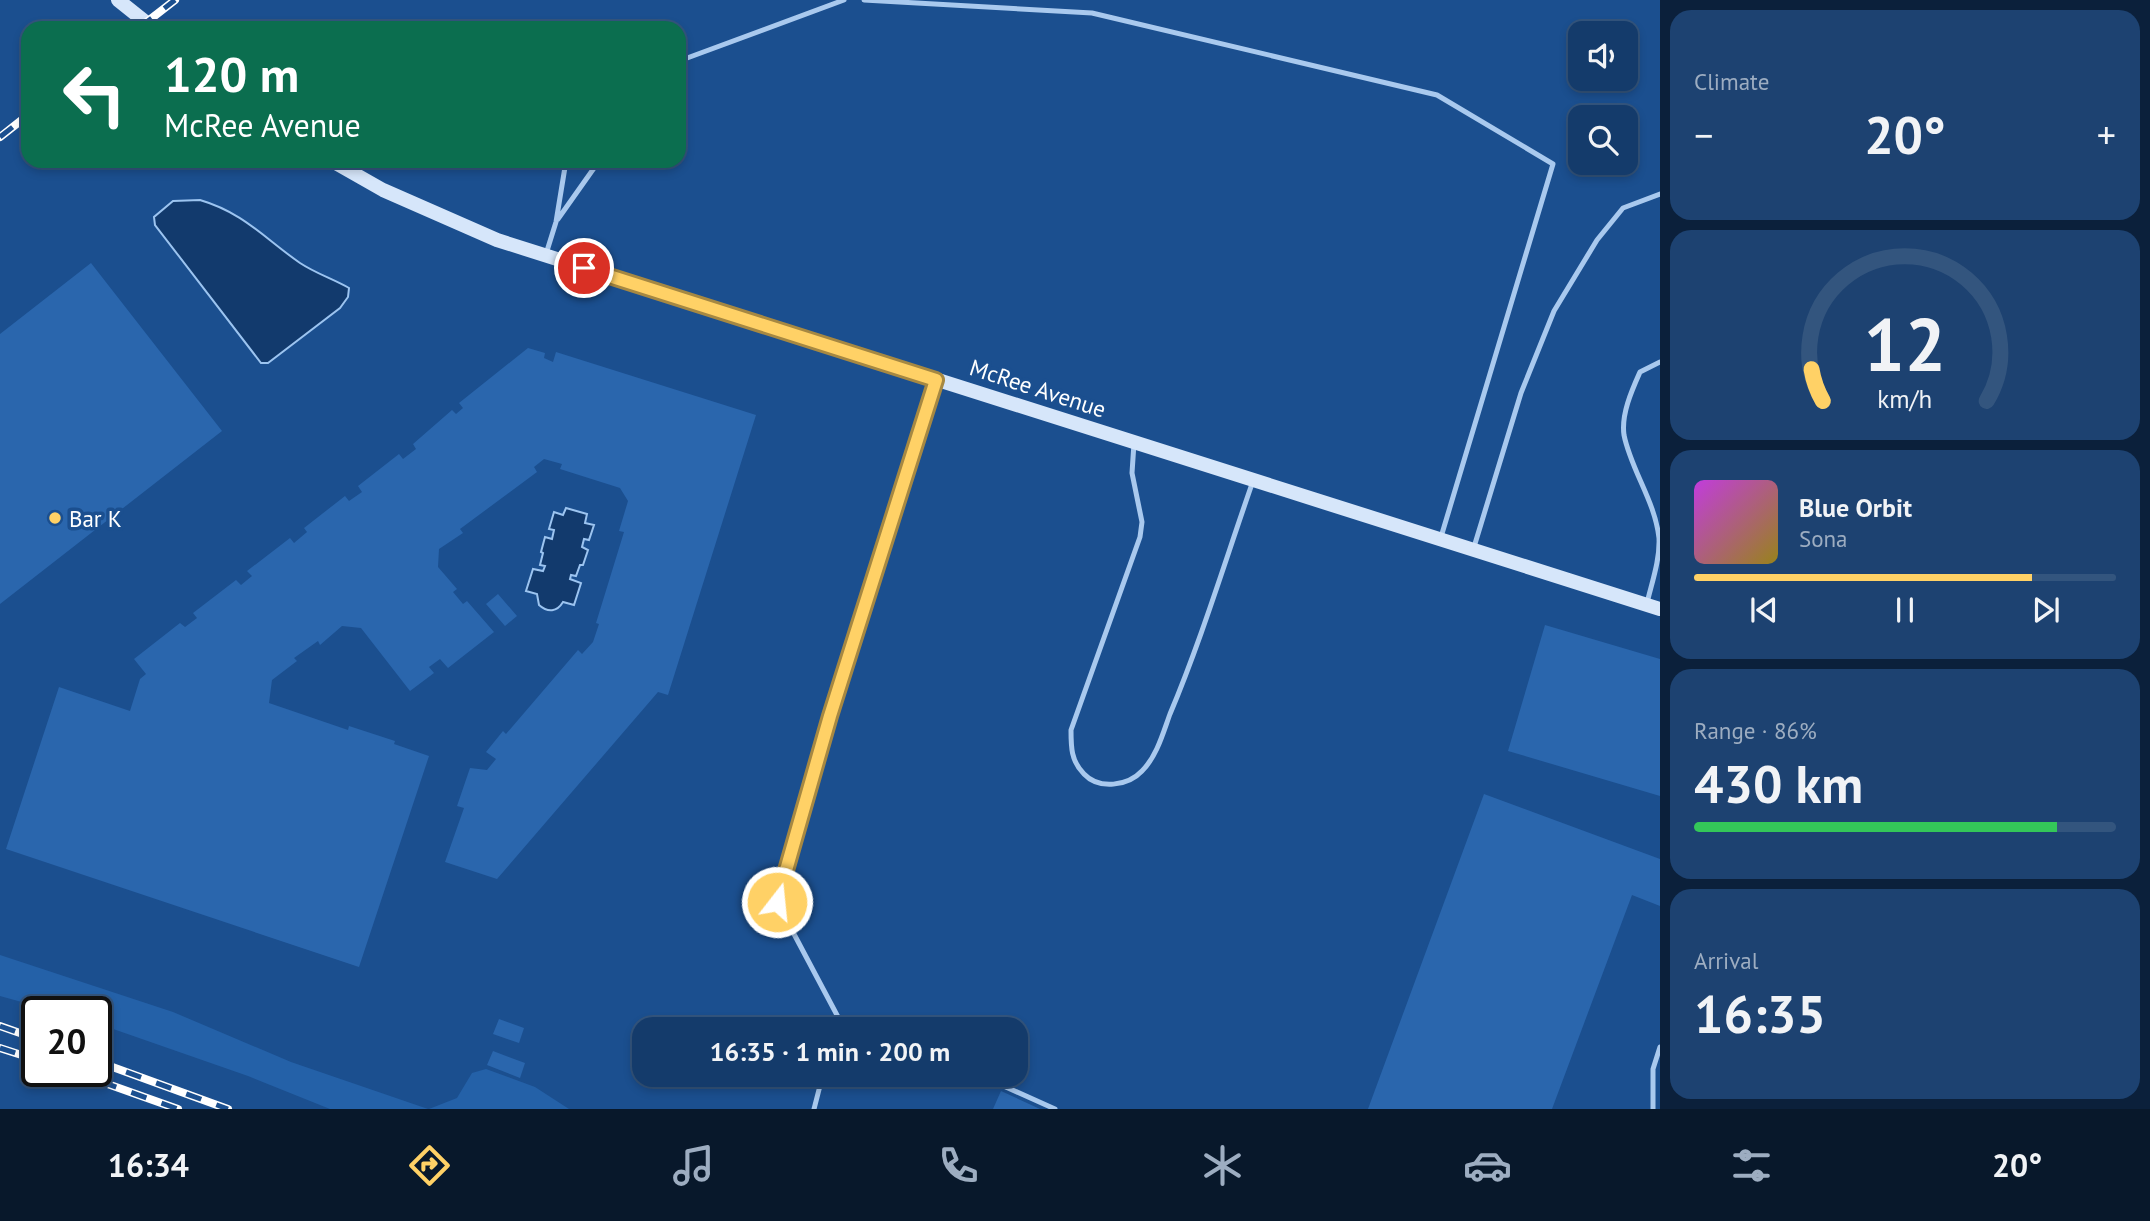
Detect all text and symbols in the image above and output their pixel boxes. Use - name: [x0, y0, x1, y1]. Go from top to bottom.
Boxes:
- map controls: [1568, 21, 1638, 175]
- button: sound: [1568, 21, 1638, 91]
- text: 120 m: [164, 42, 299, 106]
- icon: left: [49, 49, 140, 140]
- text: Climate: [1694, 67, 1769, 96]
- text: 20°: [1864, 101, 1946, 168]
- text: McRee Avenue: [164, 104, 361, 146]
- button: search: [1568, 105, 1638, 175]
- text: −: [1694, 110, 1713, 159]
- text: +: [2097, 110, 2116, 159]
- pin: [554, 238, 614, 298]
- icon: arrive: [565, 249, 603, 287]
- text: 12: [1864, 297, 1946, 391]
- street label: McRee Avenue: [966, 352, 1110, 424]
- text: km/h: [1878, 382, 1932, 414]
- text: Blue Orbit: [1799, 491, 1912, 524]
- place label: Bar K: [69, 504, 122, 533]
- marker: Bar K: [47, 510, 63, 526]
- text: Sona: [1799, 524, 1848, 553]
- icon: previous: [1745, 591, 1783, 629]
- icon: pause: [1886, 591, 1924, 629]
- icon: next: [2027, 591, 2065, 629]
- text: Range · 86%: [1694, 716, 1817, 745]
- text: 430 km: [1694, 750, 1863, 817]
- position arrow: [740, 865, 814, 939]
- text: Arrival: [1694, 946, 1758, 975]
- text: 16:35: [1694, 980, 1826, 1047]
- speed limit sign: 20: [21, 996, 112, 1087]
- text: 16:35 · 1 min · 200 m: [710, 1035, 950, 1068]
- icon: directions: [405, 1141, 454, 1190]
- icon: music: [669, 1141, 718, 1190]
- icon: phone: [934, 1141, 983, 1190]
- icon: climate: [1198, 1141, 1247, 1190]
- icon: car: [1463, 1141, 1512, 1190]
- icon: filters: [1727, 1141, 1776, 1190]
- text: 16:34: [108, 1144, 189, 1186]
- text: 20°: [1992, 1144, 2042, 1186]

